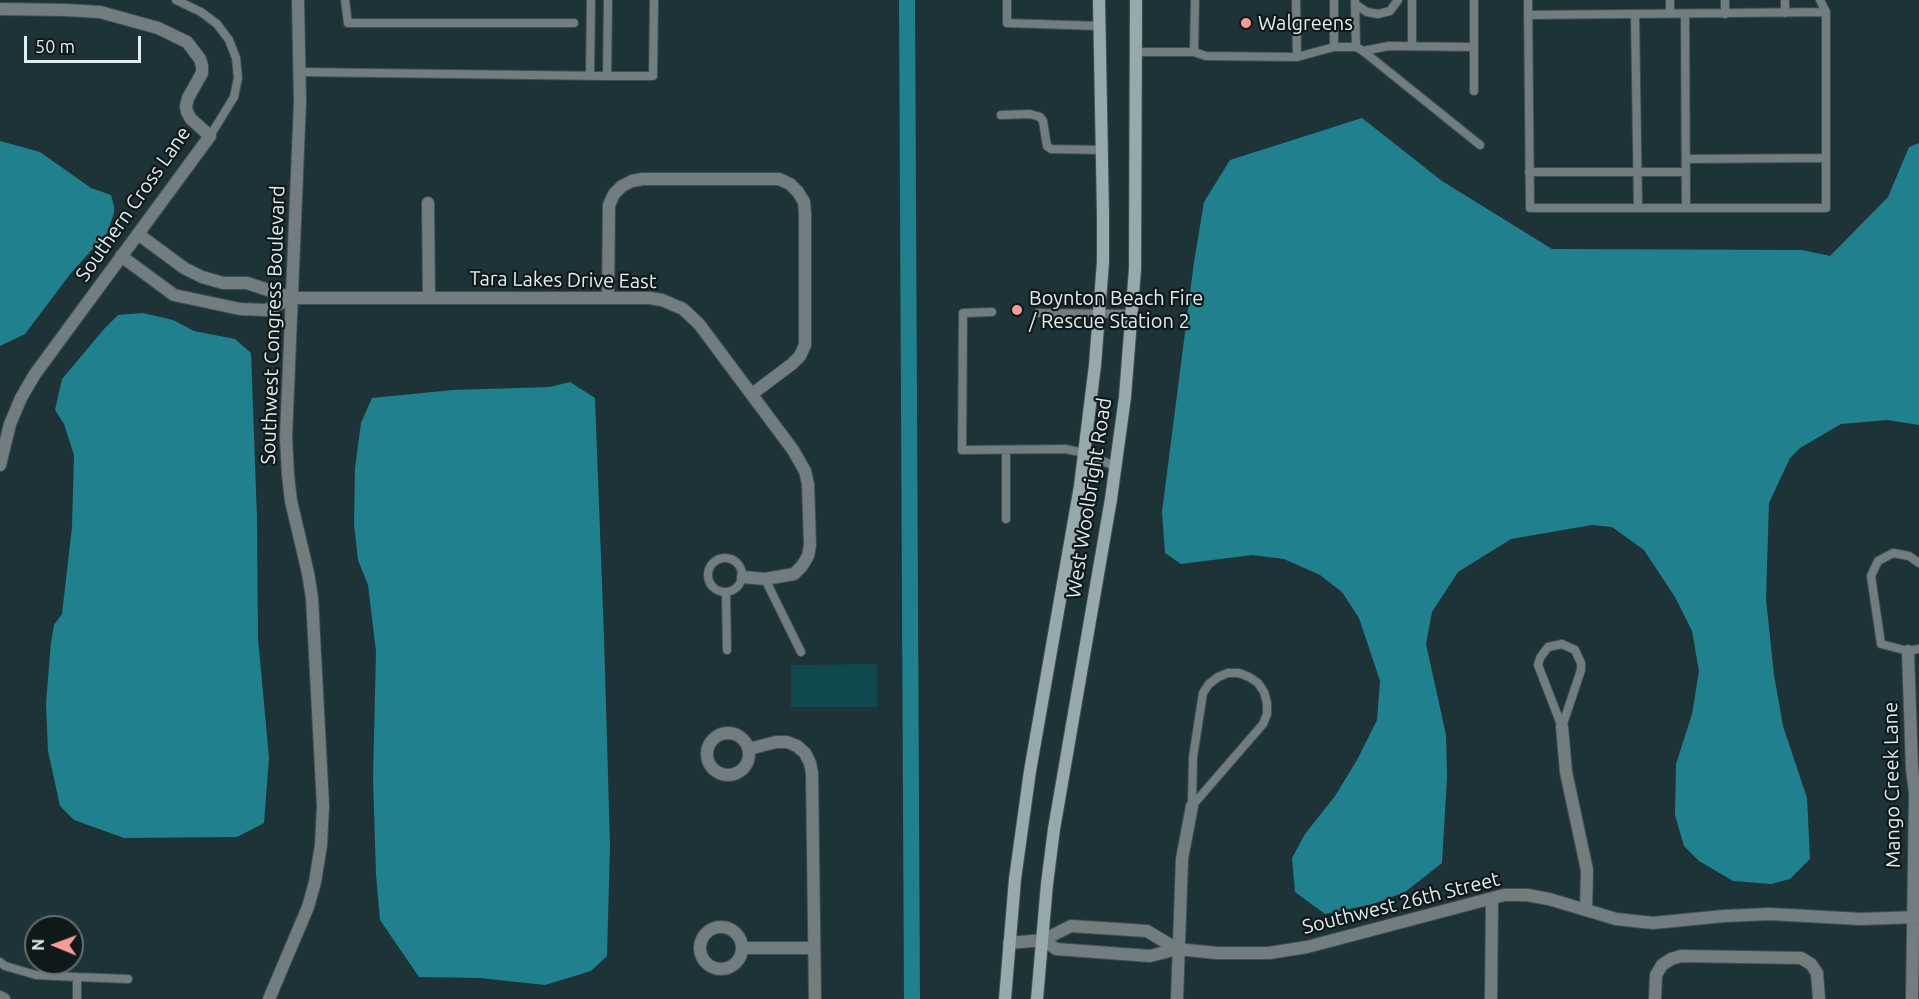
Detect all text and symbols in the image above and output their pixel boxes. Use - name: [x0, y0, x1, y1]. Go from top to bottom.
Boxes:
- place label: Walgreens: [1258, 11, 1353, 35]
- marker: Walgreens: [1239, 16, 1253, 30]
- scale bar: [27, 24, 144, 62]
- text: 50 m: [35, 36, 75, 56]
- street label: Southern Cross Lane: [70, 122, 196, 286]
- street label: Southwest Congress Boulevard: [256, 185, 290, 465]
- street label: Tara Lakes Drive East: [469, 266, 657, 294]
- place label: Boynton Beach Fire / Rescue Station 2: [1029, 286, 1203, 333]
- marker: Boynton Beach Fire / Rescue Station 2: [1010, 303, 1024, 317]
- street label: West Woolbright Road: [1061, 396, 1117, 600]
- street label: Mango Creek Lane: [1879, 702, 1905, 868]
- street label: Southwest 26th Street: [1300, 867, 1502, 939]
- north arrow: [24, 915, 84, 975]
- text: N: [29, 939, 47, 951]

